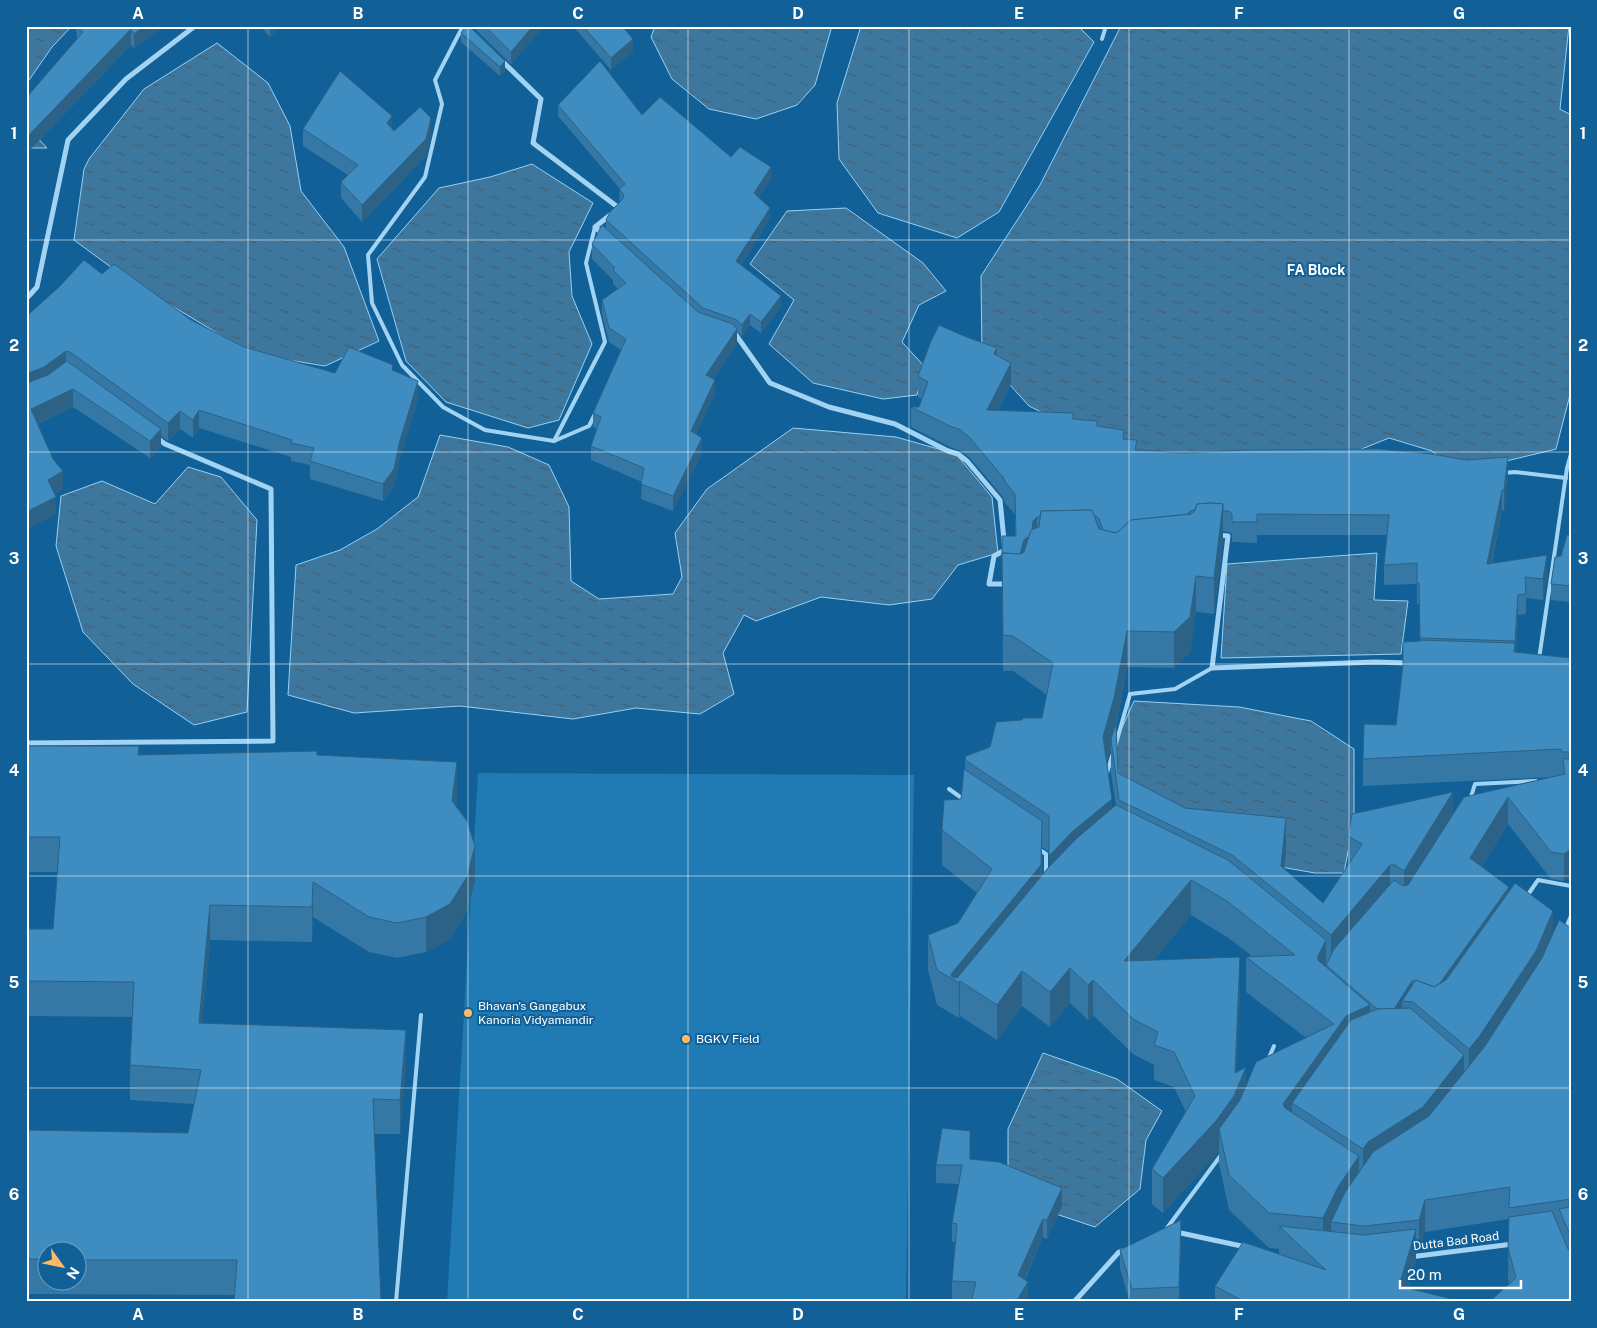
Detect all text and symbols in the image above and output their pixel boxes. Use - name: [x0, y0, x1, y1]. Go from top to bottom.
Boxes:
- text: A: [132, 4, 144, 23]
- text: B: [353, 4, 364, 23]
- text: C: [572, 4, 584, 23]
- text: D: [792, 4, 804, 23]
- text: E: [1014, 4, 1024, 23]
- text: F: [1234, 4, 1244, 23]
- text: G: [1453, 4, 1465, 23]
- text: 1: [11, 124, 17, 143]
- text: 1: [1580, 124, 1586, 143]
- district label: FA Block: [1287, 262, 1345, 278]
- text: 2: [9, 336, 19, 355]
- text: 2: [1578, 336, 1588, 355]
- text: 3: [9, 549, 19, 568]
- text: 3: [1578, 549, 1588, 568]
- text: 4: [9, 761, 20, 780]
- text: 4: [1578, 761, 1589, 780]
- text: 5: [9, 973, 20, 992]
- text: 5: [1578, 973, 1589, 992]
- place label: Bhavan's Gangabux Kanoria Vidyamandir: [478, 999, 594, 1027]
- marker: Bhavan's Gangabux Kanoria Vidyamandir: [462, 1007, 474, 1019]
- place label: BGKV Field: [696, 1032, 760, 1046]
- marker: BGKV Field: [680, 1033, 692, 1045]
- text: 6: [9, 1185, 19, 1204]
- text: 6: [1578, 1185, 1588, 1204]
- street label: Dutta Bad Road: [1412, 1229, 1500, 1253]
- north arrow: [38, 1240, 88, 1290]
- scale bar: [1400, 1258, 1521, 1290]
- text: N: [63, 1264, 83, 1282]
- text: 20 m: [1407, 1266, 1442, 1283]
- text: A: [132, 1305, 144, 1324]
- text: B: [353, 1305, 364, 1324]
- text: C: [572, 1305, 584, 1324]
- text: D: [792, 1305, 804, 1324]
- text: E: [1014, 1305, 1024, 1324]
- text: F: [1234, 1305, 1244, 1324]
- text: G: [1453, 1305, 1465, 1324]

